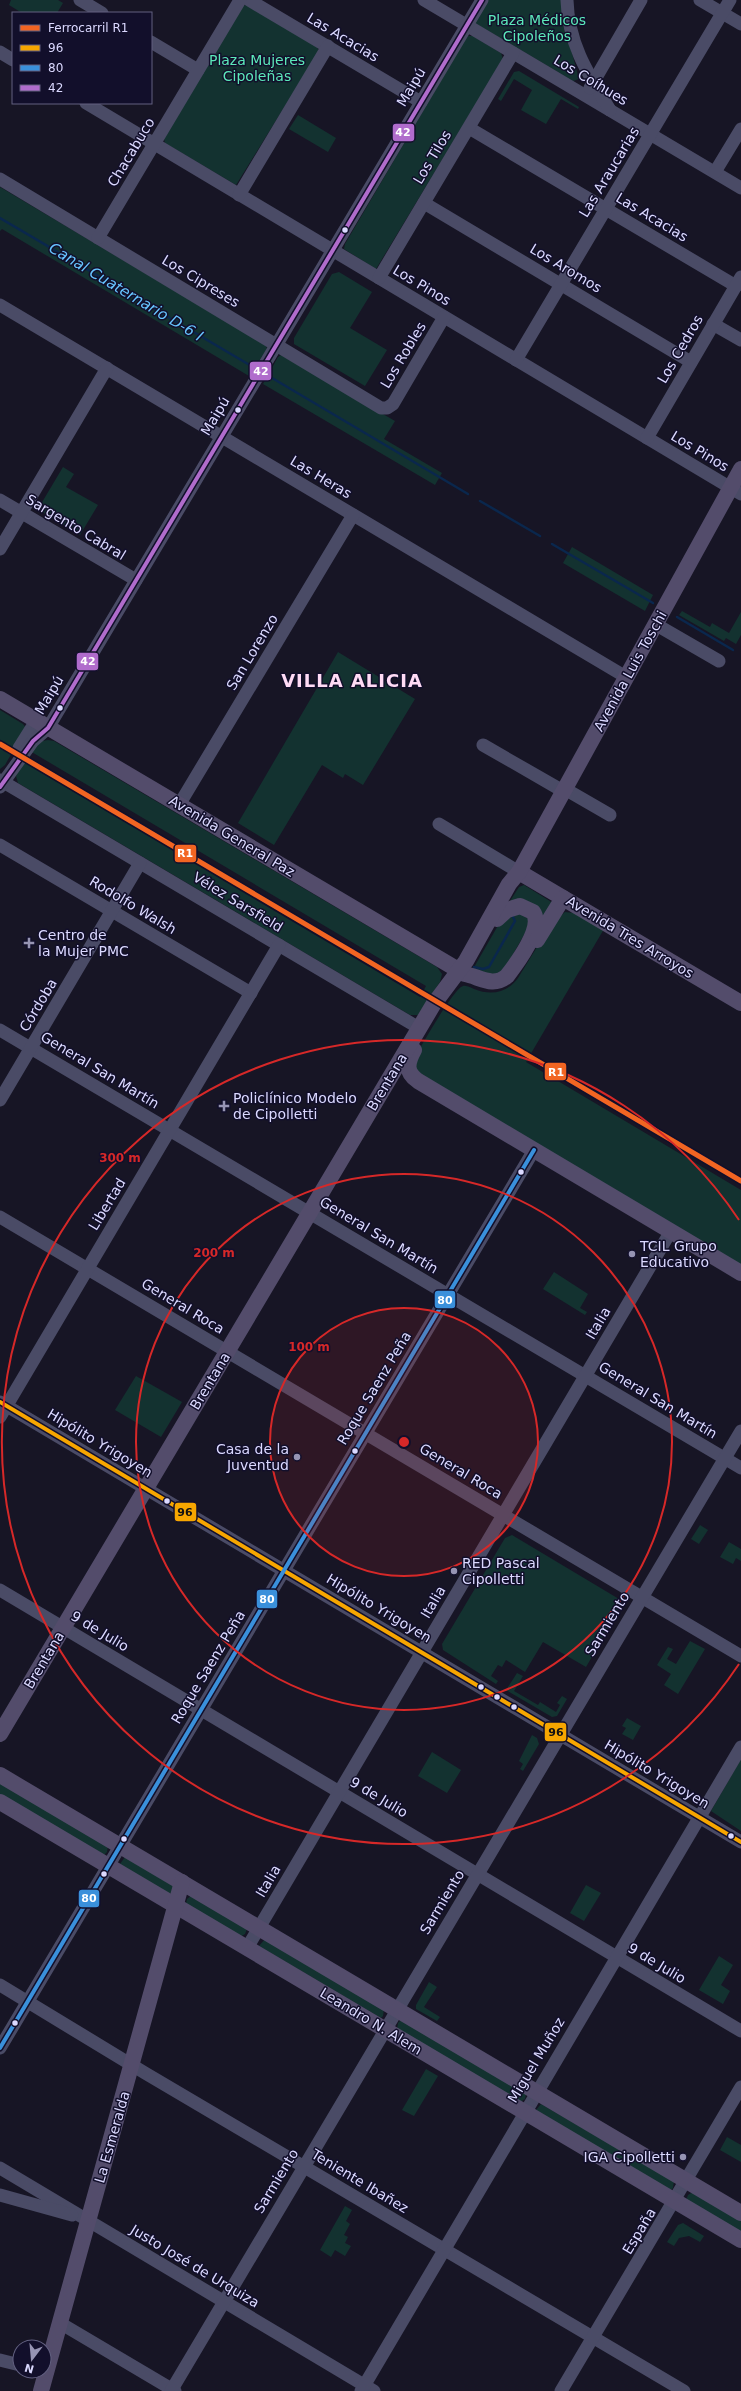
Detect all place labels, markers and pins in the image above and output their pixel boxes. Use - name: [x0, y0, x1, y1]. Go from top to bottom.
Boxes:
- unlabelled marker: [340, 225, 350, 235]
- unlabelled marker: [233, 405, 243, 415]
- unlabelled marker: [55, 703, 65, 713]
- place label: Centro de la Mujer PMC: [38, 927, 129, 959]
- marker: Centro de la Mujer PMC: [23, 937, 35, 949]
- place label: Policlínico Modelo de Cipolletti: [233, 1090, 357, 1122]
- marker: Policlínico Modelo de Cipolletti: [218, 1100, 230, 1112]
- unlabelled marker: [516, 1167, 526, 1177]
- place label: TCIL Grupo Educativo: [639, 1238, 717, 1270]
- marker: TCIL Grupo Educativo: [627, 1249, 637, 1259]
- centre of rings: [397, 1435, 411, 1449]
- place label: Casa de la Juventud: [216, 1441, 289, 1473]
- unlabelled marker: [350, 1446, 360, 1456]
- marker: Casa de la Juventud: [292, 1452, 302, 1462]
- unlabelled marker: [162, 1496, 172, 1506]
- place label: RED Pascal Cipolletti: [462, 1555, 540, 1587]
- marker: RED Pascal Cipolletti: [449, 1566, 459, 1576]
- unlabelled marker: [476, 1682, 486, 1692]
- unlabelled marker: [492, 1692, 502, 1702]
- unlabelled marker: [509, 1702, 519, 1712]
- unlabelled marker: [726, 1831, 736, 1841]
- unlabelled marker: [119, 1834, 129, 1844]
- unlabelled marker: [99, 1869, 109, 1879]
- unlabelled marker: [10, 2018, 20, 2028]
- place label: IGA Cipolletti: [584, 2149, 675, 2165]
- marker: IGA Cipolletti: [678, 2152, 688, 2162]

